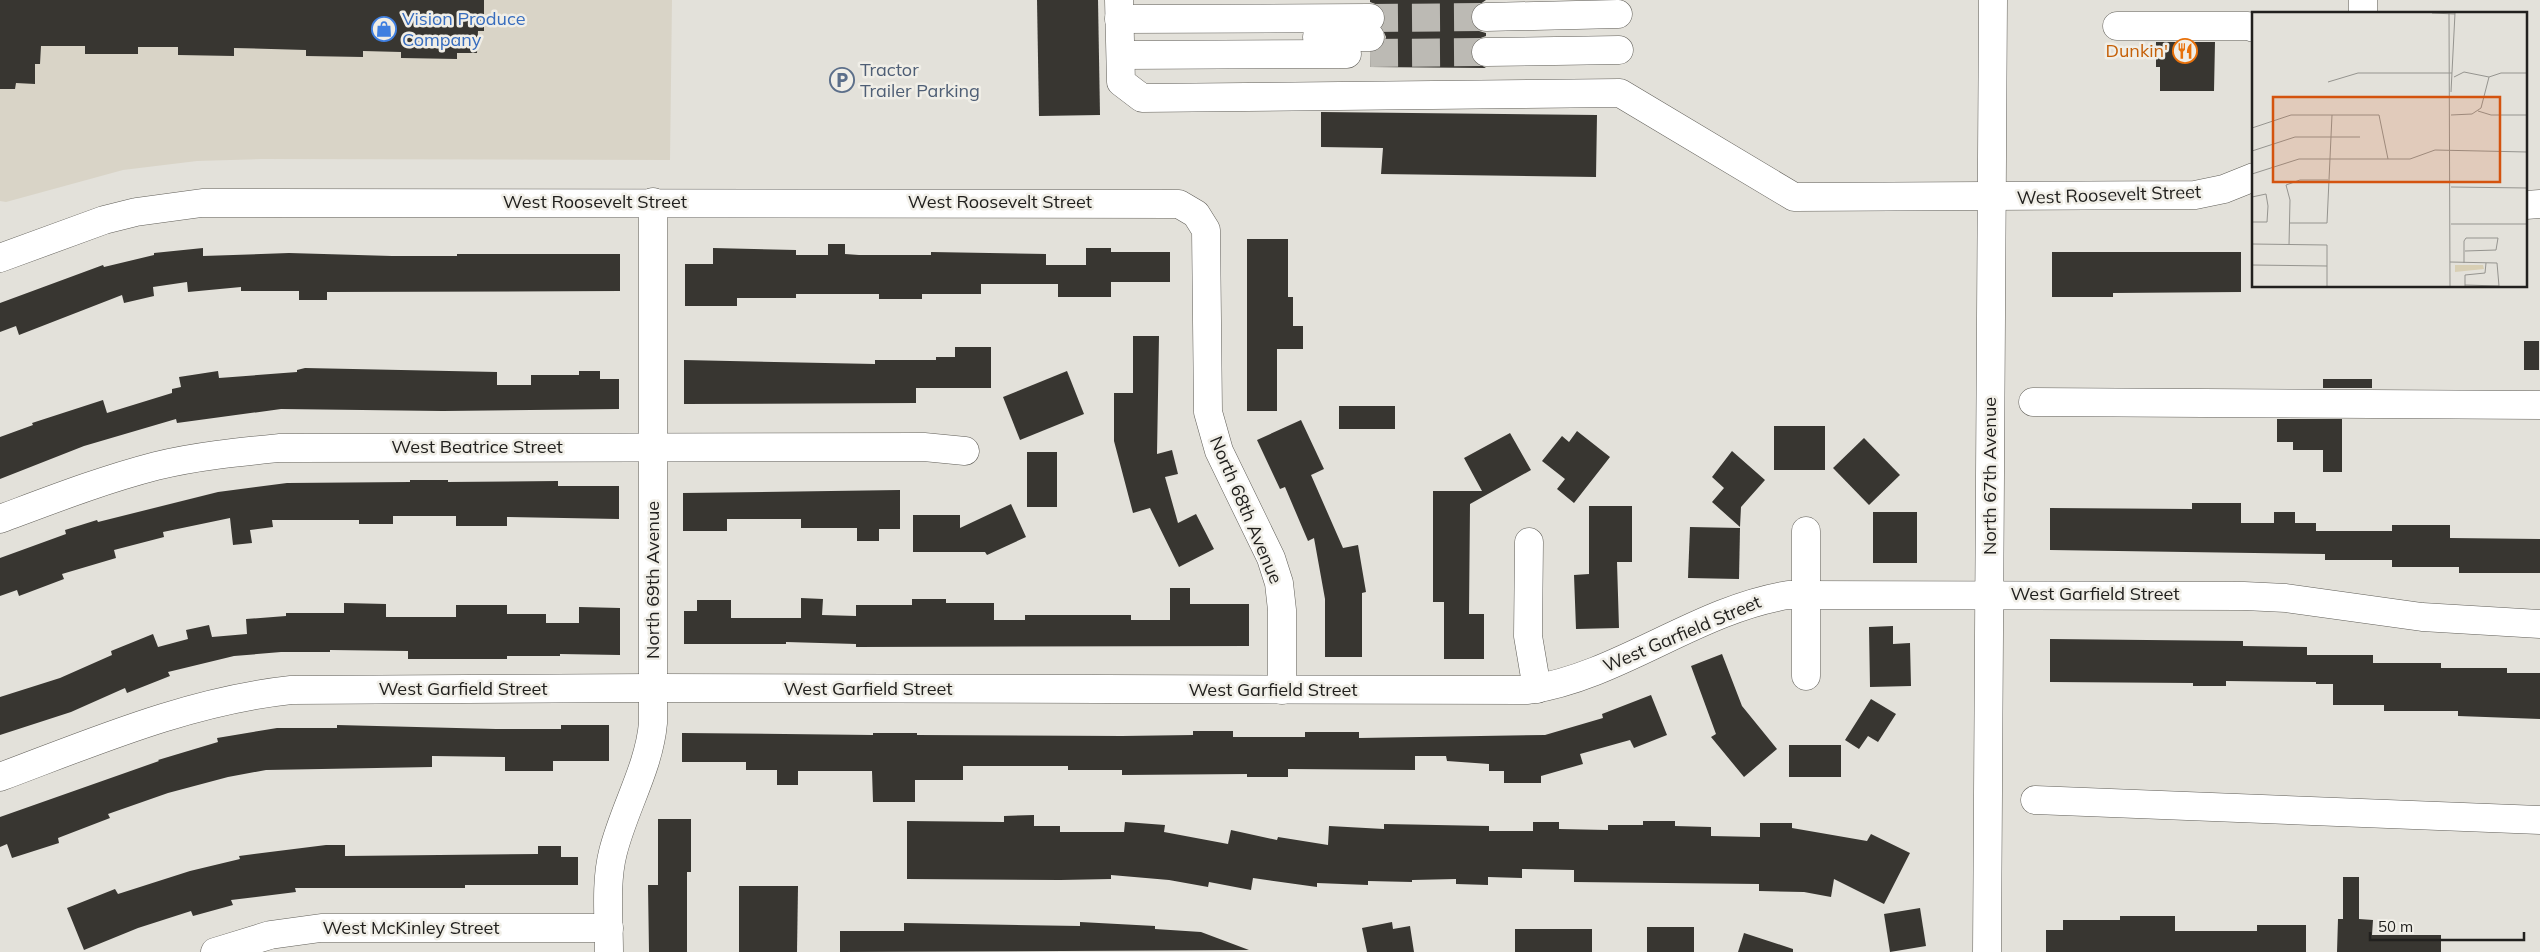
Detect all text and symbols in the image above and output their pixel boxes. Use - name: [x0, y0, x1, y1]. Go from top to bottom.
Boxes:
- place label: Vision Produce Company: [402, 7, 526, 51]
- inset map: [2252, 12, 2528, 288]
- shop icon: Vision Produce Company: [371, 16, 397, 42]
- restaurant icon: Dunkin': [2172, 38, 2198, 64]
- place label: Dunkin': [2106, 39, 2168, 62]
- place label: Tractor Trailer Parking: [860, 58, 980, 102]
- parking icon: Tractor Trailer Parking: [829, 67, 855, 93]
- street label: West Roosevelt Street: [2016, 180, 2201, 209]
- street label: West Roosevelt Street: [503, 190, 687, 213]
- street label: West Roosevelt Street: [908, 190, 1092, 213]
- street label: North 67th Avenue: [1978, 397, 2001, 555]
- street label: North 68th Avenue: [1205, 433, 1288, 587]
- street label: West Beatrice Street: [391, 435, 563, 458]
- street label: North 69th Avenue: [641, 501, 664, 659]
- street label: West Garfield Street: [2010, 582, 2180, 605]
- street label: West Garfield Street: [1599, 590, 1764, 677]
- street label: West Garfield Street: [378, 677, 548, 700]
- street label: West Garfield Street: [783, 677, 953, 700]
- street label: West Garfield Street: [1188, 678, 1358, 701]
- scale bar: [2370, 910, 2524, 942]
- street label: West McKinley Street: [322, 916, 500, 939]
- text: 50 m: [2378, 917, 2413, 936]

